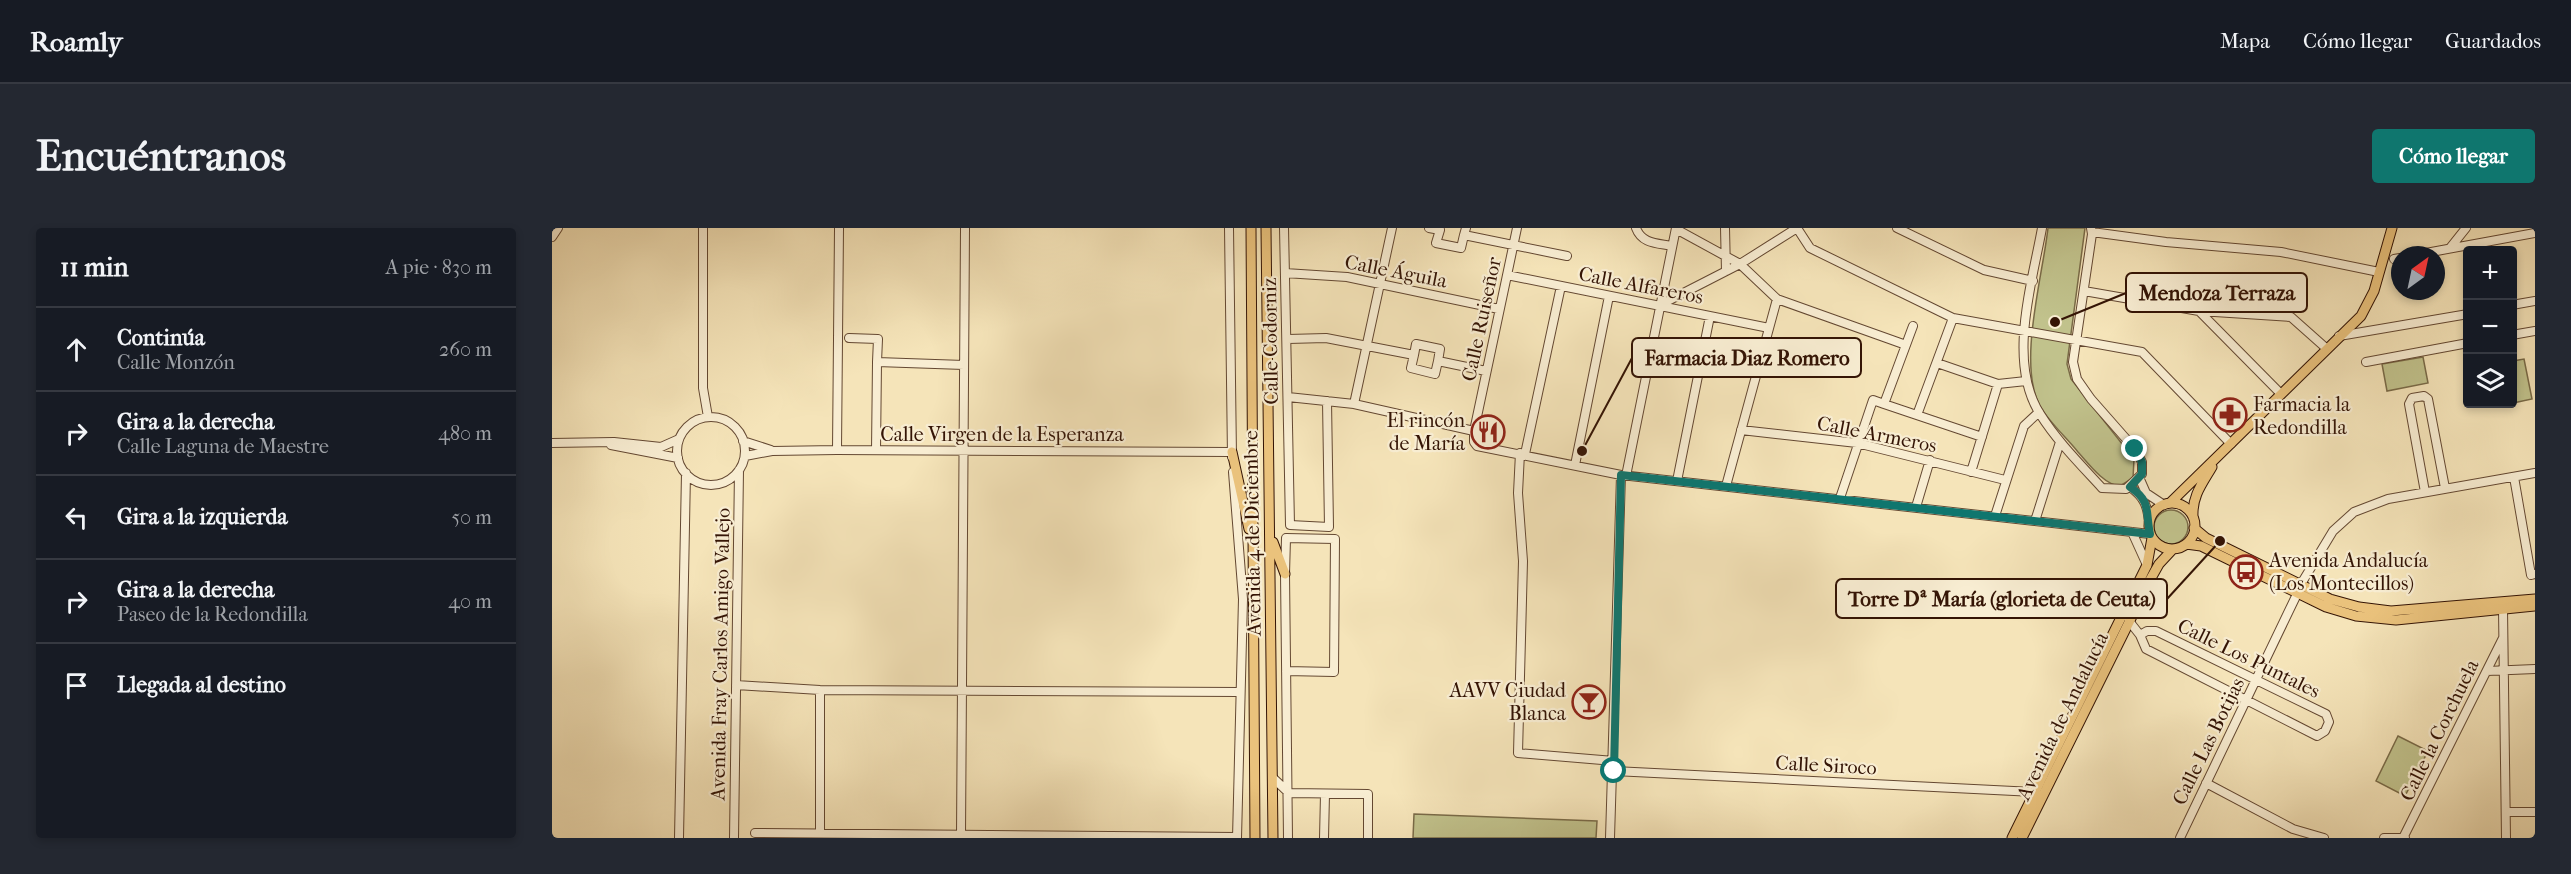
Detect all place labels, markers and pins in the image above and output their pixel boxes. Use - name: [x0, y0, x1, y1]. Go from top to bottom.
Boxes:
- callout: Mendoza Terraza: [2126, 273, 2307, 312]
- callout: Farmacia Diaz Romero: [1632, 338, 1861, 377]
- place label: Farmacia la Redondilla: [2253, 393, 2351, 439]
- pharmacy icon: Farmacia la Redondilla: [2212, 397, 2248, 433]
- place label: El rincón de María: [1387, 409, 1466, 455]
- restaurant icon: El rincón de María: [1470, 414, 1506, 450]
- place label: Avenida Andalucía (Los Montecillos): [2268, 549, 2429, 595]
- bus stop icon: Avenida Andalucía (Los Montecillos): [2228, 554, 2264, 590]
- callout: Torre Dª María (glorieta de Ceuta): [1836, 579, 2167, 618]
- place label: AAVV Ciudad Blanca: [1449, 679, 1567, 725]
- bar icon: AAVV Ciudad Blanca: [1571, 684, 1607, 720]

